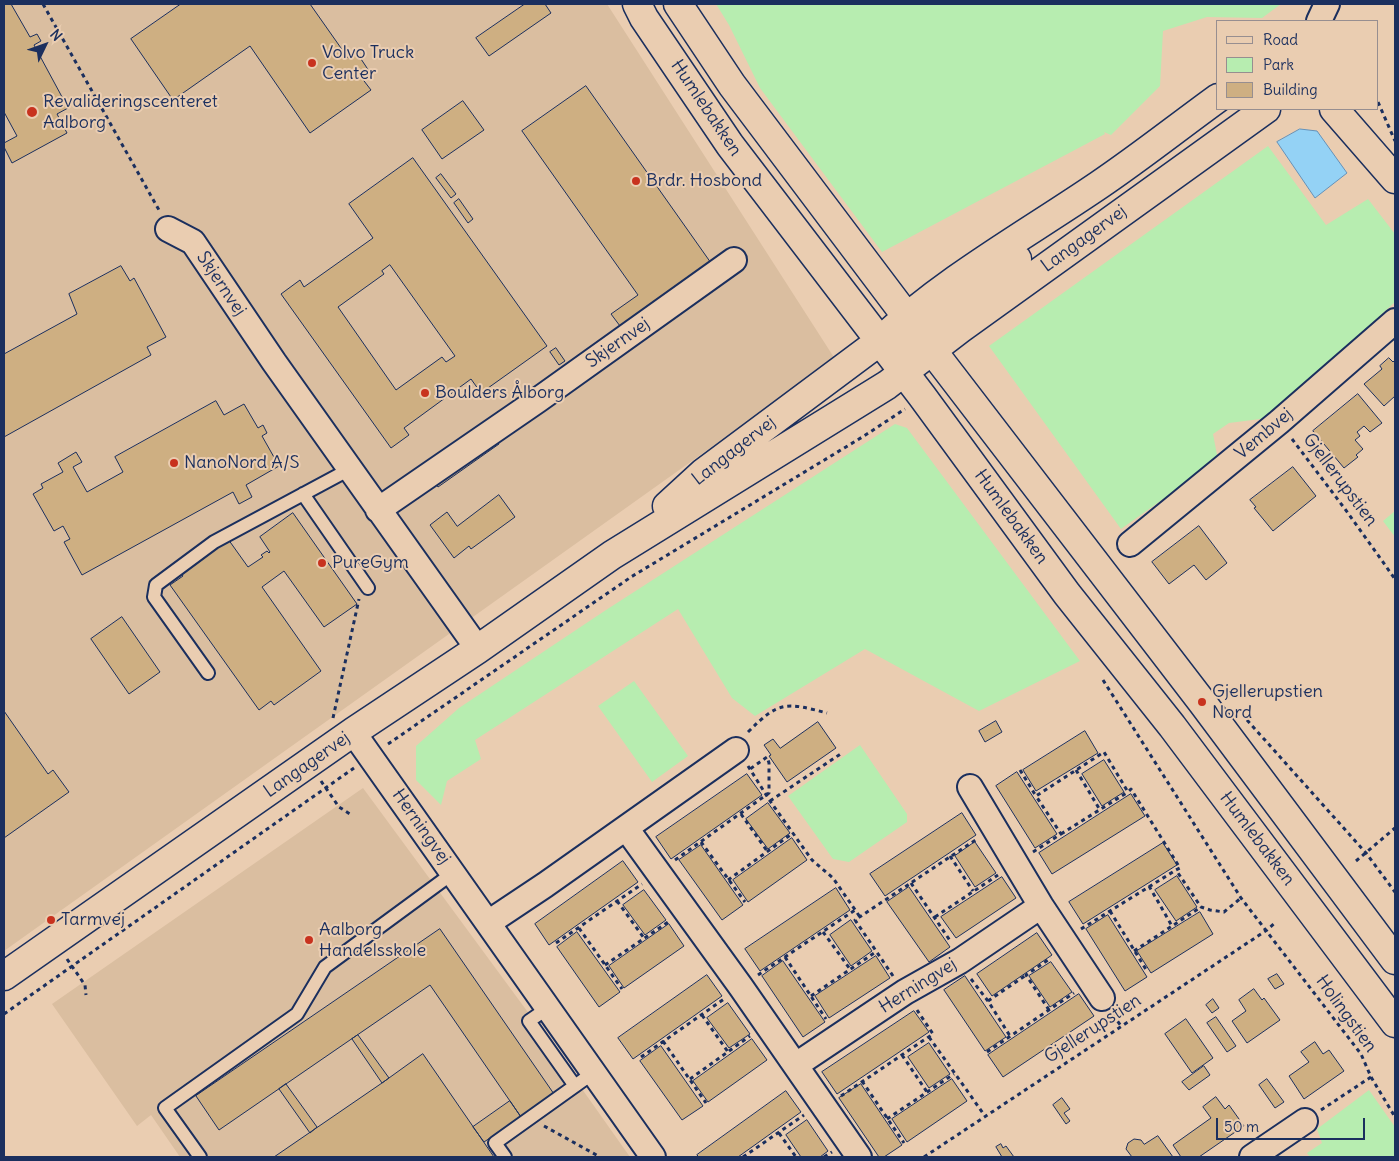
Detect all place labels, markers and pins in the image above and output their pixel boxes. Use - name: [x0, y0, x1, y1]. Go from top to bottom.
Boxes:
- place label: Volvo Truck Center: [322, 42, 414, 84]
- marker: Volvo Truck Center: [306, 57, 318, 69]
- place label: Revalideringscenteret Aalborg: [43, 91, 218, 134]
- marker: Revalideringscenteret Aalborg: [25, 105, 39, 119]
- place label: Brdr. Hosbond: [646, 170, 762, 192]
- marker: Brdr. Hosbond: [630, 175, 642, 187]
- place label: Boulders Ålborg: [435, 382, 564, 404]
- marker: Boulders Ålborg: [419, 387, 431, 399]
- place label: NanoNord A/S: [184, 452, 299, 474]
- marker: NanoNord A/S: [168, 457, 180, 469]
- place label: PureGym: [332, 552, 409, 574]
- marker: PureGym: [316, 557, 328, 569]
- place label: Gjellerupstien Nord: [1212, 681, 1323, 724]
- marker: Gjellerupstien Nord: [1196, 696, 1208, 708]
- place label: Tarmvej: [61, 909, 125, 931]
- marker: Tarmvej: [45, 914, 57, 926]
- place label: Aalborg Handelsskole: [319, 919, 426, 962]
- marker: Aalborg Handelsskole: [303, 934, 315, 946]

